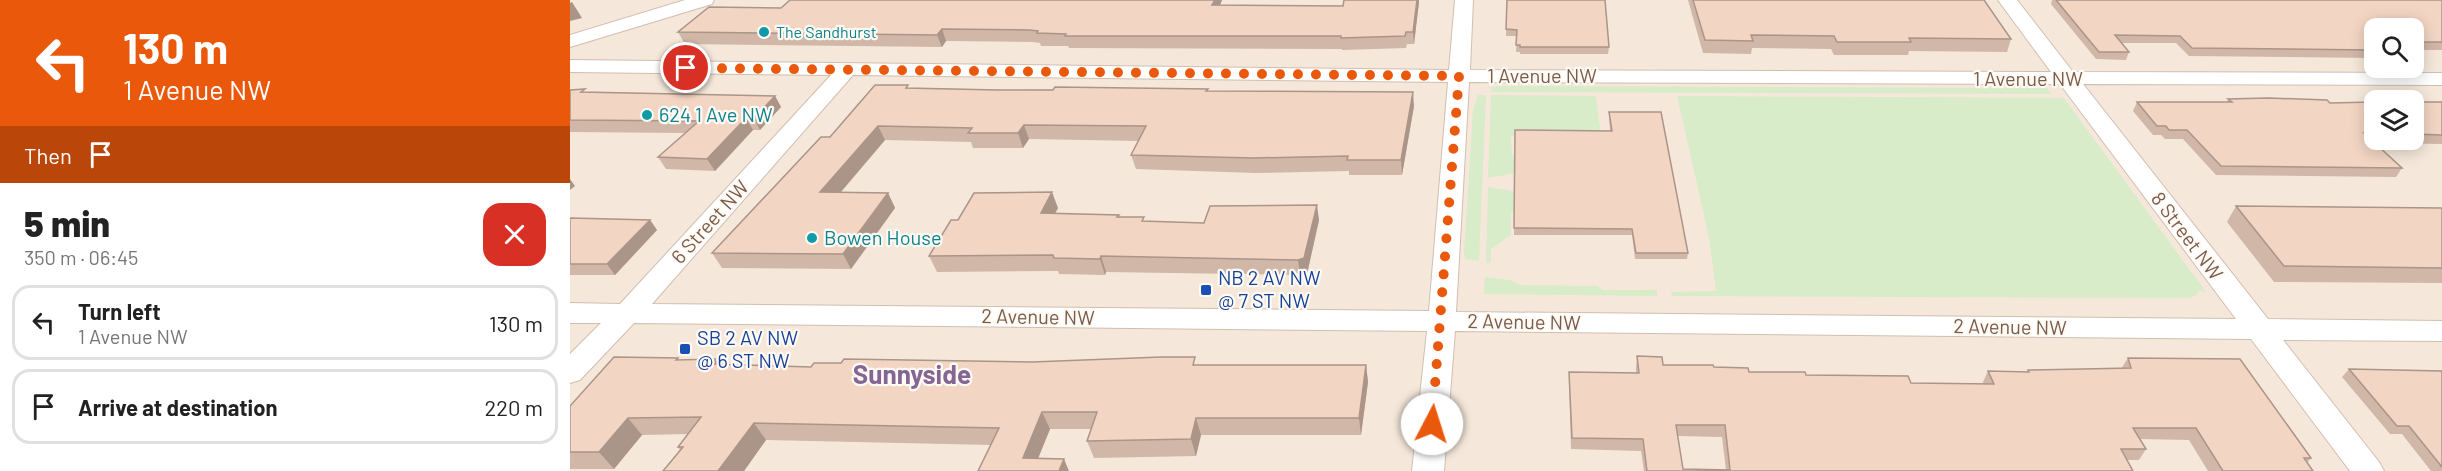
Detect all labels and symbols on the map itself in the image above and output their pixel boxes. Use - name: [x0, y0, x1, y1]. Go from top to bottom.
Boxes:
- place label: The Sandhurst: [776, 22, 877, 41]
- marker: The Sandhurst: [757, 25, 771, 39]
- pin: [660, 42, 711, 93]
- street label: 1 Avenue NW: [1487, 63, 1597, 87]
- street label: 1 Avenue NW: [1973, 66, 2083, 90]
- place label: 624 1 Ave NW: [659, 102, 773, 126]
- marker: 624 1 Ave NW: [640, 108, 654, 122]
- street label: 6 Street NW: [666, 174, 753, 268]
- street label: 8 Street NW: [2147, 187, 2229, 285]
- place label: Bowen House: [824, 225, 942, 249]
- marker: Bowen House: [805, 231, 819, 245]
- place label: NB 2 AV NW @ 7 ST NW: [1218, 265, 1321, 312]
- marker: NB 2 AV NW @ 7 ST NW: [1199, 283, 1213, 297]
- street label: 2 Avenue NW: [981, 303, 1095, 329]
- street label: 2 Avenue NW: [1467, 308, 1581, 334]
- street label: 2 Avenue NW: [1953, 313, 2067, 339]
- place label: SB 2 AV NW @ 6 ST NW: [697, 325, 798, 372]
- marker: SB 2 AV NW @ 6 ST NW: [678, 342, 692, 356]
- district label: Sunnyside: [853, 358, 971, 389]
- position arrow: [1400, 392, 1464, 456]

